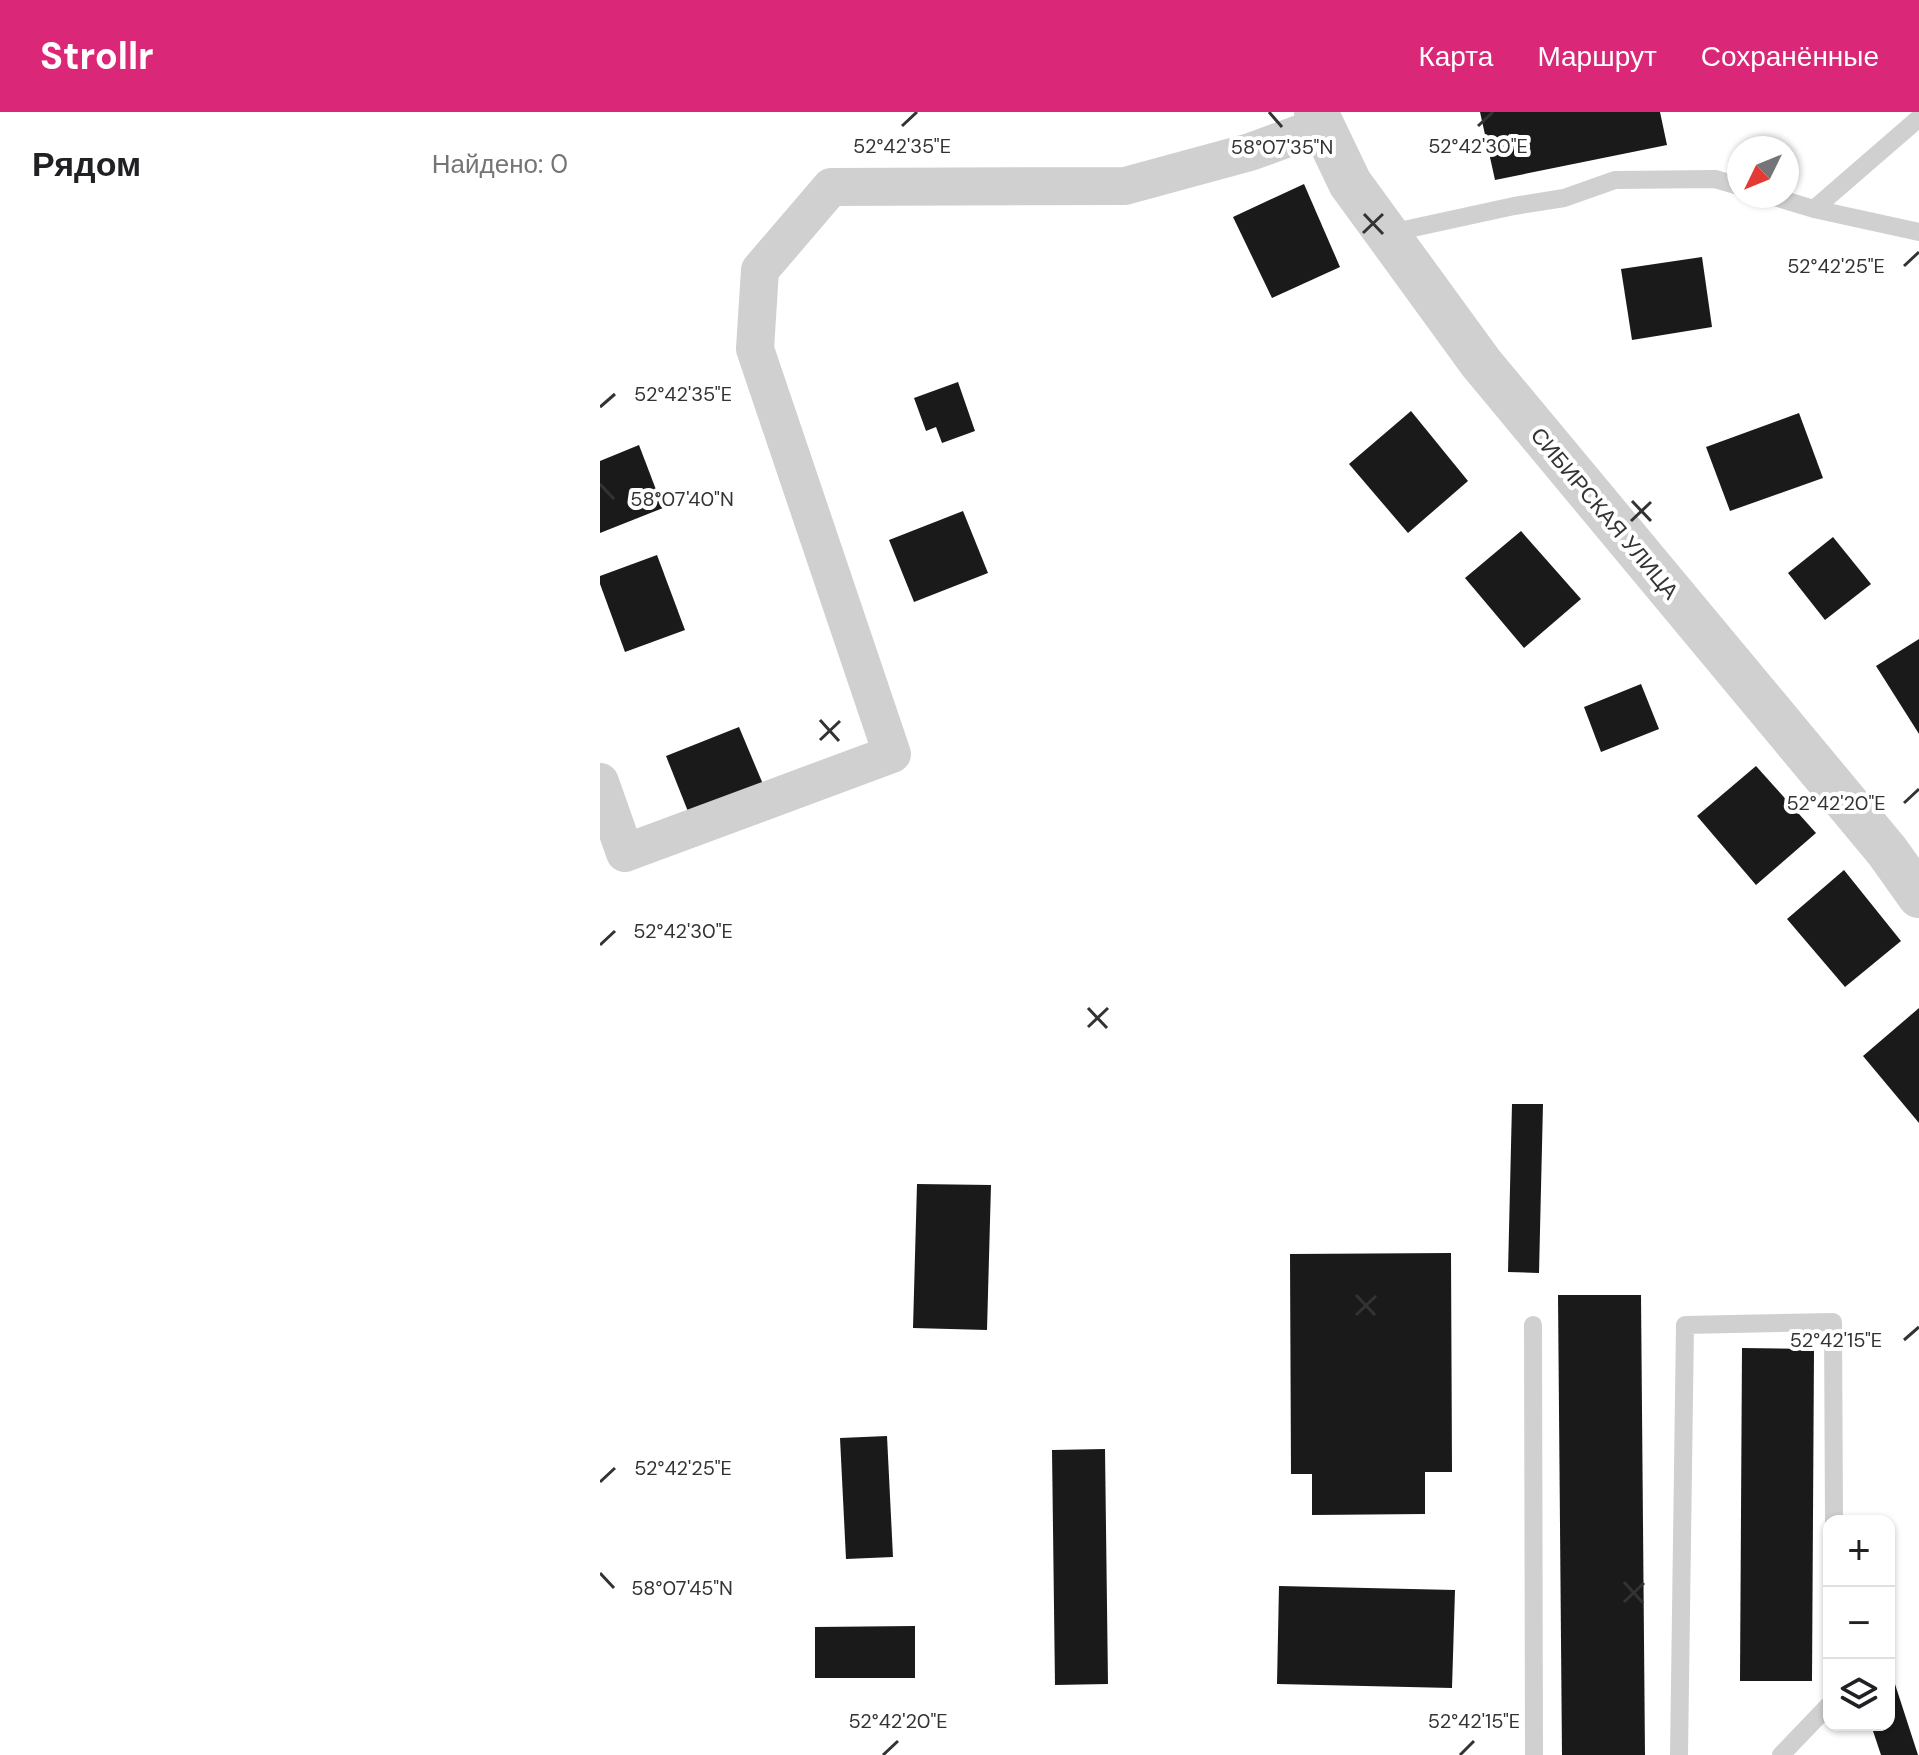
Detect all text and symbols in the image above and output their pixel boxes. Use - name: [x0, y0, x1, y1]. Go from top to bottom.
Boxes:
- text: Strollr: [40, 31, 154, 81]
- text: Карта: [1418, 38, 1493, 75]
- text: Маршрут: [1537, 38, 1657, 75]
- text: Сохранённые: [1701, 38, 1879, 75]
- text: 52°42'35"E: [853, 133, 951, 159]
- text: 52°42'30"E: [1428, 133, 1528, 159]
- text: 58°07'35"N: [1231, 134, 1333, 160]
- north arrow: [1727, 136, 1799, 208]
- text: Рядом: [32, 142, 141, 187]
- text: Найдено: 0: [432, 147, 568, 181]
- text: 52°42'25"E: [1787, 253, 1885, 279]
- text: 52°42'35"E: [634, 381, 732, 407]
- street label: СИБИРСКАЯ УЛИЦА: [1524, 421, 1685, 606]
- text: 58°07'40"N: [630, 486, 734, 512]
- text: 52°42'20"E: [1786, 790, 1886, 816]
- text: 52°42'30"E: [633, 918, 733, 944]
- text: 52°42'15"E: [1790, 1327, 1882, 1353]
- text: 52°42'25"E: [634, 1455, 732, 1481]
- map controls: [1823, 1515, 1895, 1731]
- button: +: [1823, 1515, 1895, 1587]
- text: 58°07'45"N: [631, 1575, 733, 1601]
- button: −: [1823, 1587, 1895, 1659]
- button: layers: [1823, 1659, 1895, 1731]
- text: 52°42'20"E: [848, 1708, 948, 1734]
- text: 52°42'15"E: [1428, 1708, 1520, 1734]

